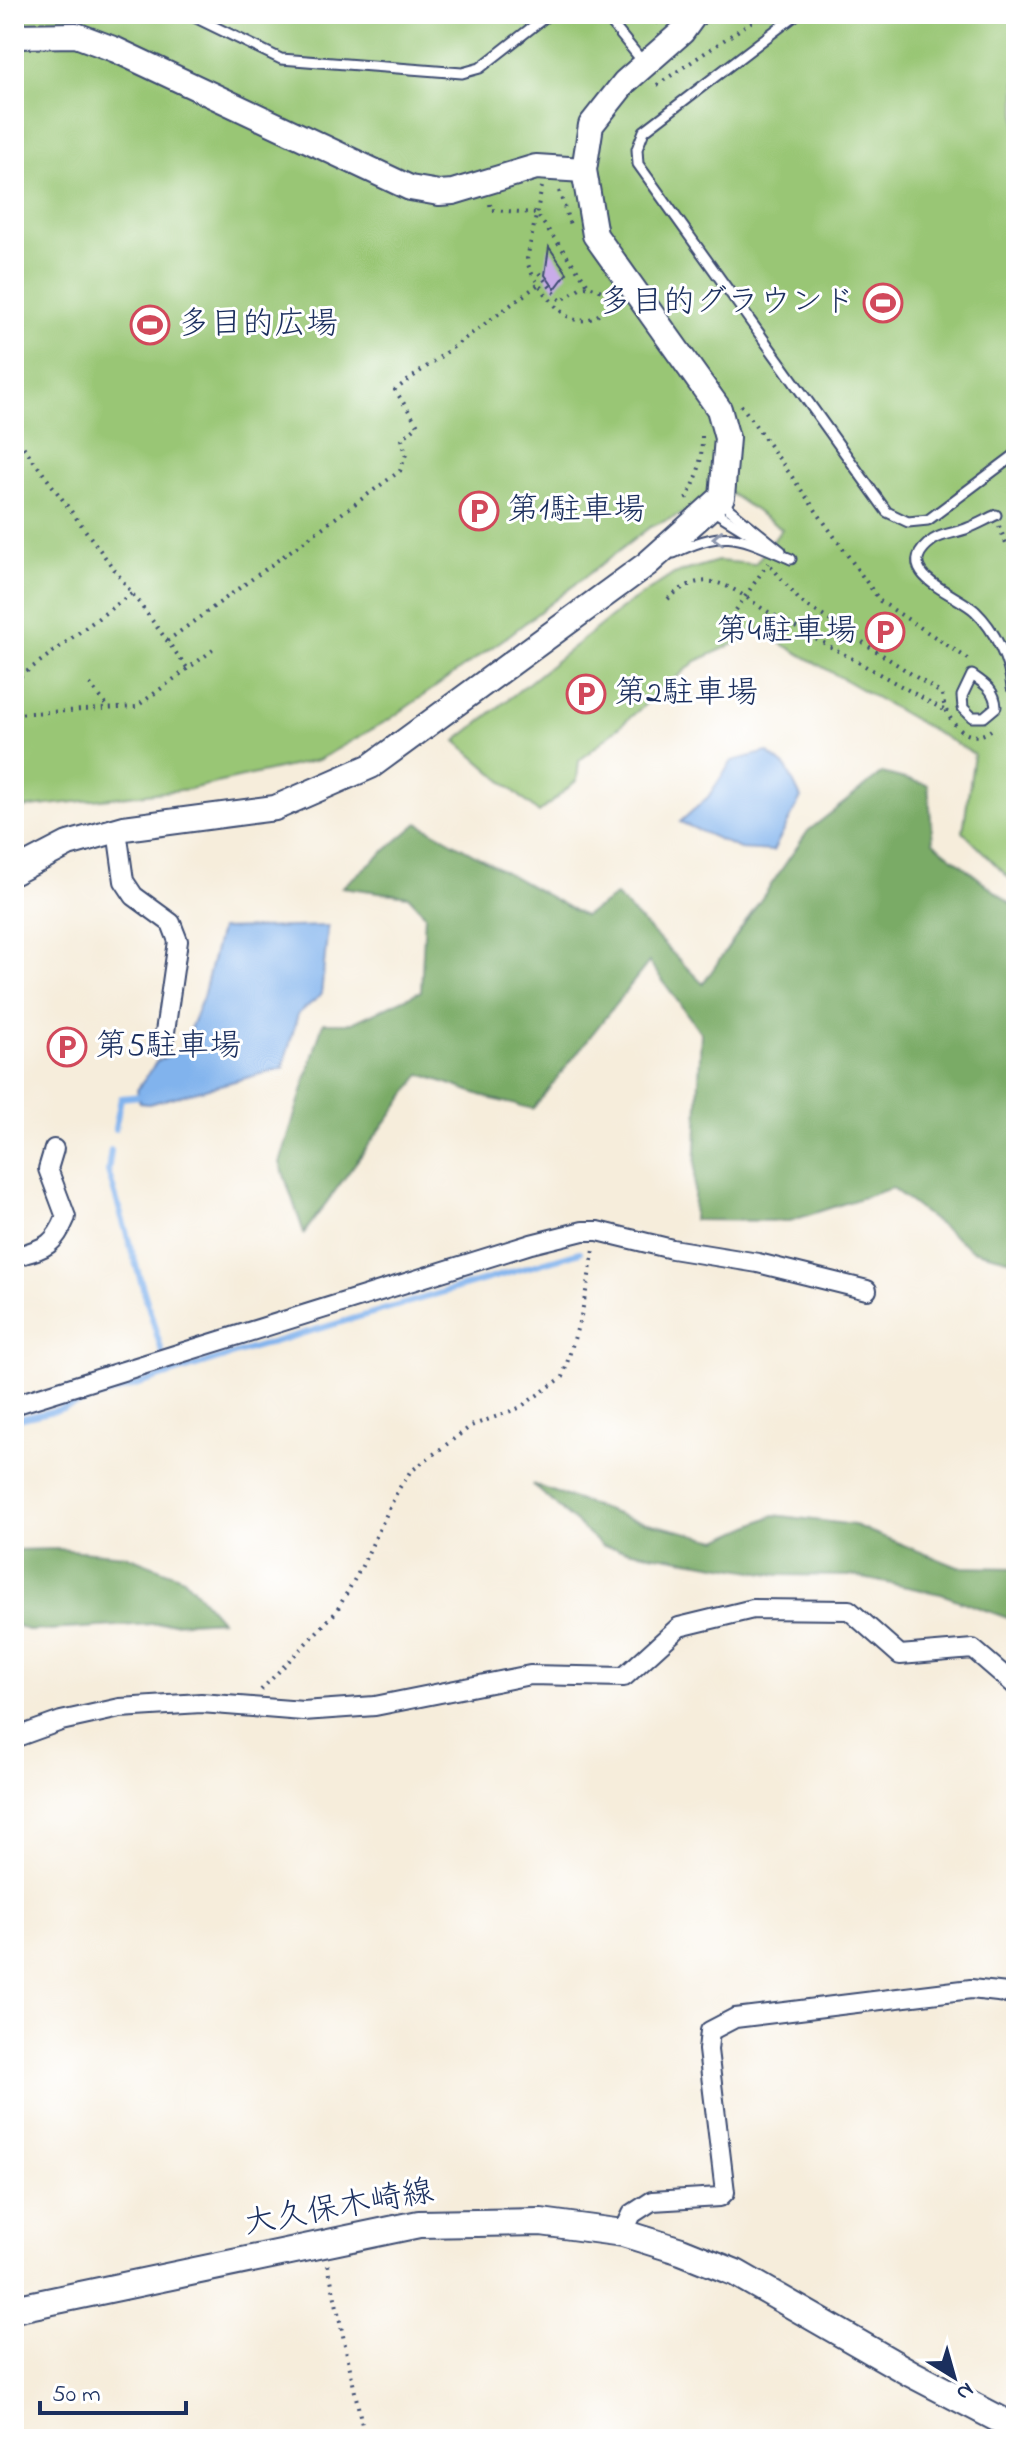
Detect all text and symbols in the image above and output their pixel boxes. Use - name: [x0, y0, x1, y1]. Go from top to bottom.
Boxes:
- place label: 多目的グラウンド: [599, 280, 855, 327]
- sports icon: 多目的グラウンド: [862, 282, 904, 324]
- place label: 多目的広場: [178, 302, 338, 349]
- sports icon: 多目的広場: [129, 304, 171, 346]
- place label: 第1駐車場: [507, 488, 645, 535]
- parking icon: 第1駐車場: [458, 490, 500, 532]
- one-way arrow: [711, 530, 724, 547]
- place label: 第4駐車場: [716, 609, 857, 656]
- parking icon: 第4駐車場: [864, 611, 906, 653]
- place label: 第2駐車場: [614, 671, 758, 718]
- parking icon: 第2駐車場: [565, 673, 607, 715]
- place label: 第5駐車場: [95, 1024, 241, 1071]
- parking icon: 第5駐車場: [46, 1026, 88, 1068]
- street label: 大久保木崎線: [240, 2169, 438, 2249]
- north arrow: [914, 2337, 994, 2417]
- scale bar: [40, 2365, 186, 2415]
- text: N: [949, 2373, 980, 2408]
- text: 50 m: [52, 2378, 101, 2413]

